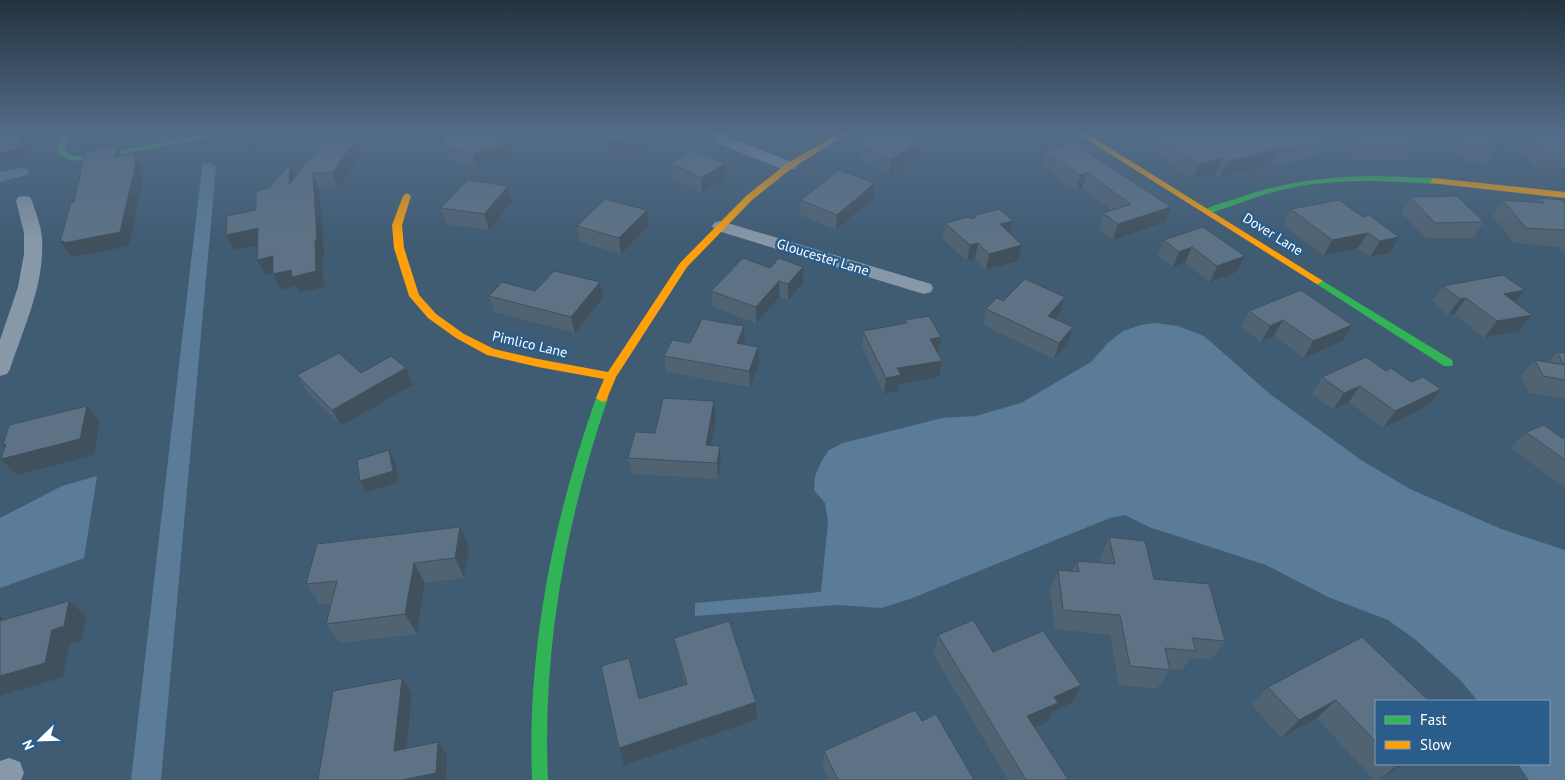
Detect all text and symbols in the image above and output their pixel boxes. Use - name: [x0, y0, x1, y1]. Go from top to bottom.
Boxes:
- street label: Dover Lane: [1240, 209, 1306, 259]
- street label: Gloucester Lane: [775, 234, 871, 280]
- street label: Pimlico Lane: [491, 327, 569, 361]
- legend: [1375, 700, 1550, 765]
- text: Fast: [1420, 710, 1447, 729]
- north arrow: [15, 715, 65, 765]
- text: Slow: [1420, 735, 1451, 754]
- text: N: [18, 737, 38, 753]

